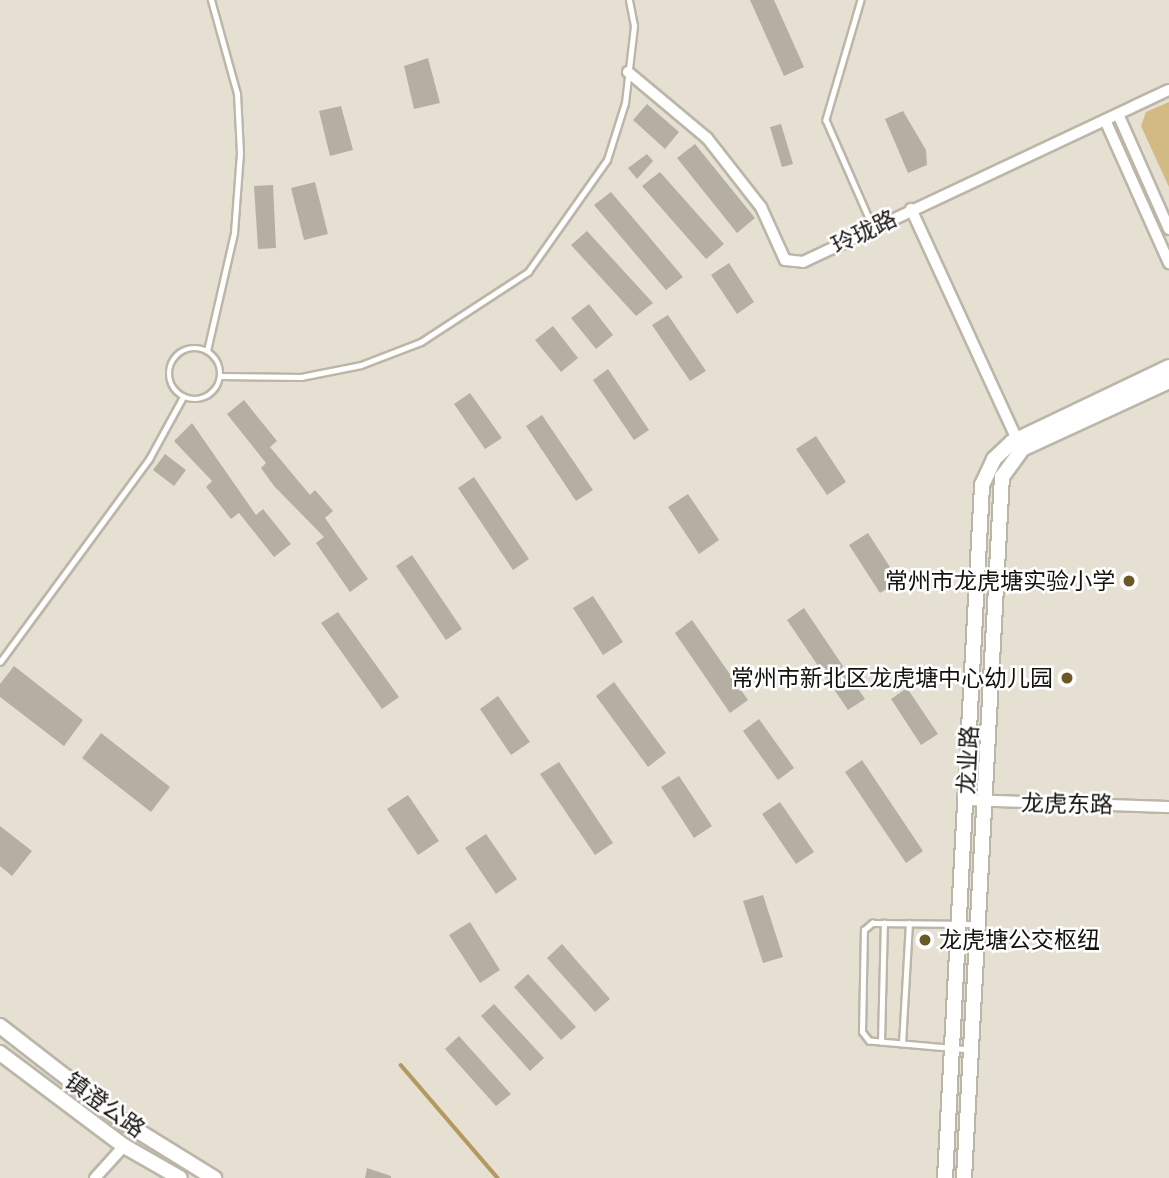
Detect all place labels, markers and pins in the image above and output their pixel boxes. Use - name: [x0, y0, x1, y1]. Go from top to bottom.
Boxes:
- place label: 常州市龙虎塘实验小学: [885, 567, 1115, 595]
- marker: 常州市龙虎塘实验小学: [1121, 573, 1137, 589]
- place label: 常州市新北区龙虎塘中心幼儿园: [731, 664, 1053, 692]
- marker: 常州市新北区龙虎塘中心幼儿园: [1059, 670, 1075, 686]
- place label: 龙虎塘公交枢纽: [939, 926, 1100, 954]
- marker: 龙虎塘公交枢纽: [917, 932, 933, 948]

